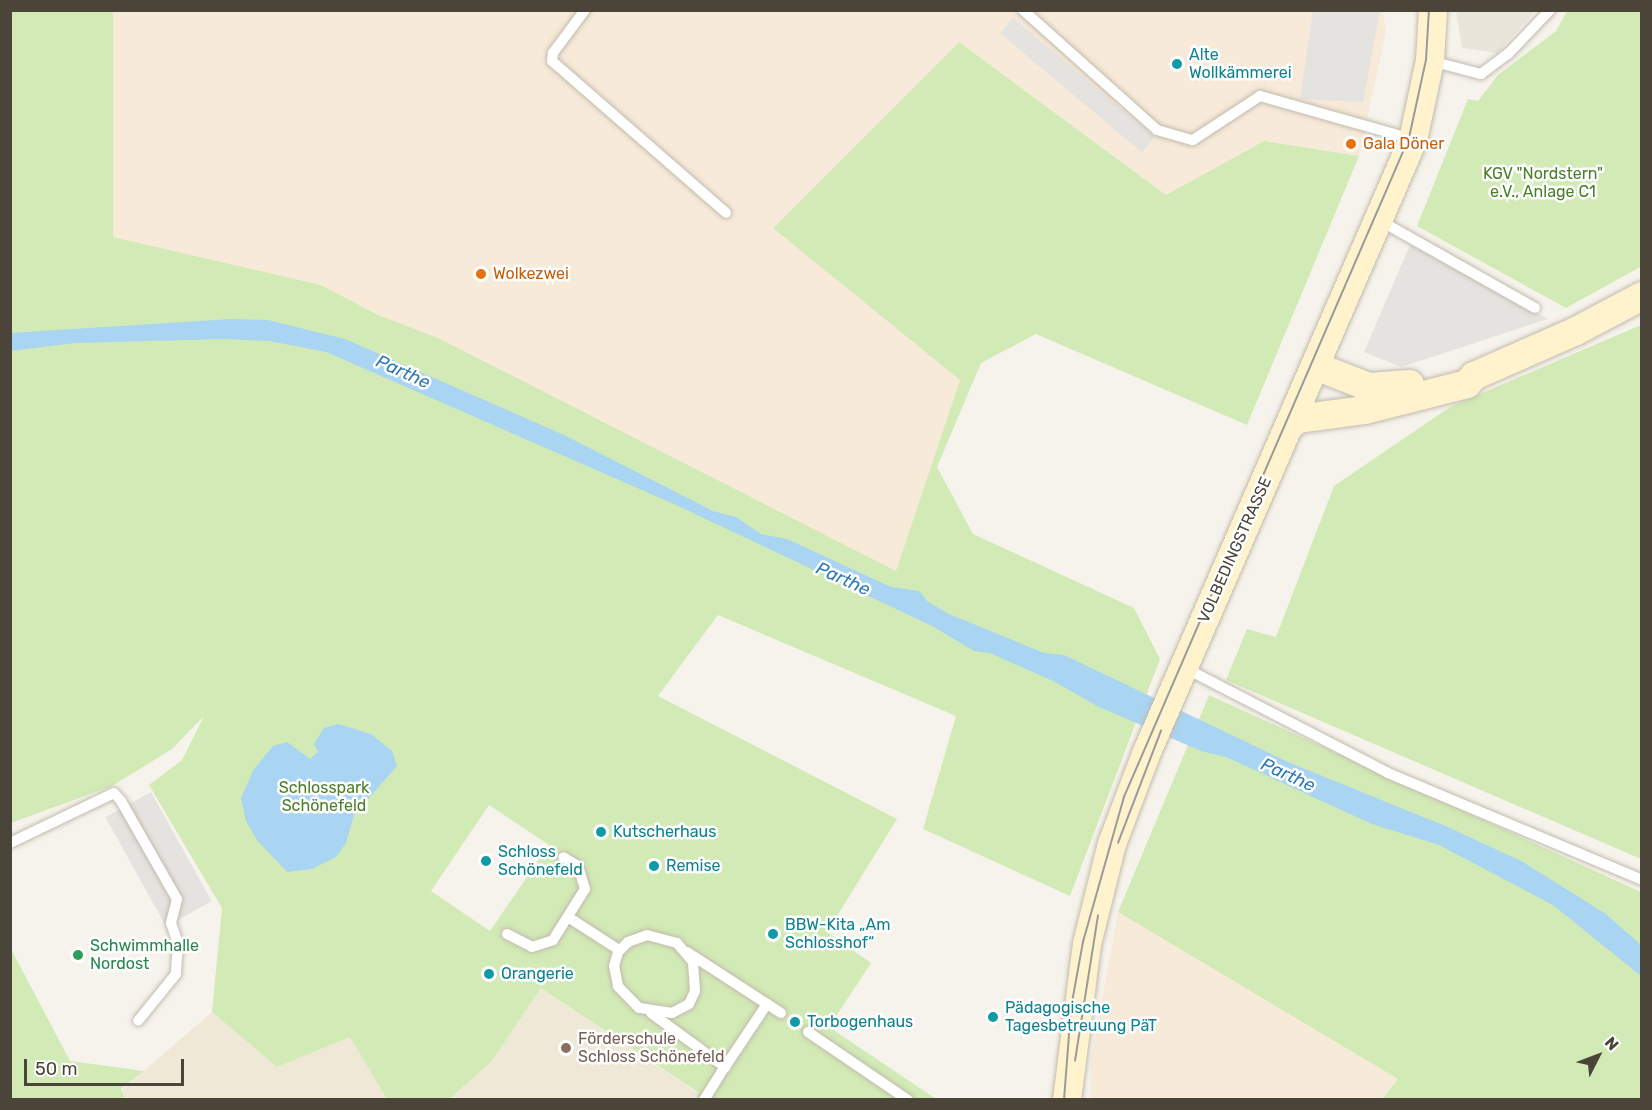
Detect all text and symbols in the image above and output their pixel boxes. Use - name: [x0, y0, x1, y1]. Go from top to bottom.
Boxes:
- place label: Alte Wollkämmerei: [1189, 45, 1292, 83]
- marker: Alte Wollkämmerei: [1170, 57, 1184, 71]
- place label: Gala Döner: [1363, 134, 1444, 154]
- marker: Gala Döner: [1344, 137, 1358, 151]
- park label: KGV "Nordstern" e.V., Anlage C1: [1483, 164, 1603, 202]
- place label: Wolkezwei: [493, 264, 569, 284]
- marker: Wolkezwei: [474, 267, 488, 281]
- water label: Parthe: [373, 351, 433, 393]
- street label: VOLBEDINGSTRASSE: [1194, 474, 1276, 626]
- water label: Parthe: [813, 558, 873, 600]
- water label: Parthe: [1258, 754, 1318, 796]
- park label: Schlosspark Schönefeld: [279, 778, 369, 816]
- place label: Kutscherhaus: [613, 822, 716, 842]
- marker: Kutscherhaus: [594, 825, 608, 839]
- place label: Schloss Schönefeld: [498, 842, 583, 880]
- marker: Schloss Schönefeld: [479, 854, 493, 868]
- place label: Remise: [666, 856, 721, 876]
- marker: Remise: [647, 859, 661, 873]
- place label: BBW-Kita „Am Schlosshof“: [785, 915, 890, 953]
- marker: BBW-Kita „Am Schlosshof“: [766, 927, 780, 941]
- place label: Schwimmhalle Nordost: [90, 936, 199, 974]
- marker: Schwimmhalle Nordost: [71, 948, 85, 962]
- place label: Orangerie: [501, 964, 574, 984]
- marker: Orangerie: [482, 967, 496, 981]
- place label: Pädagogische Tagesbetreuung PäT: [1005, 998, 1157, 1036]
- marker: Pädagogische Tagesbetreuung PäT: [986, 1010, 1000, 1024]
- place label: Torbogenhaus: [807, 1012, 913, 1032]
- marker: Torbogenhaus: [788, 1015, 802, 1029]
- north arrow: [1568, 1026, 1628, 1086]
- place label: Förderschule Schloss Schönefeld: [578, 1029, 725, 1067]
- text: N: [1601, 1033, 1623, 1054]
- marker: Förderschule Schloss Schönefeld: [559, 1041, 573, 1055]
- scale bar: [27, 1047, 188, 1085]
- text: 50 m: [35, 1058, 78, 1080]

